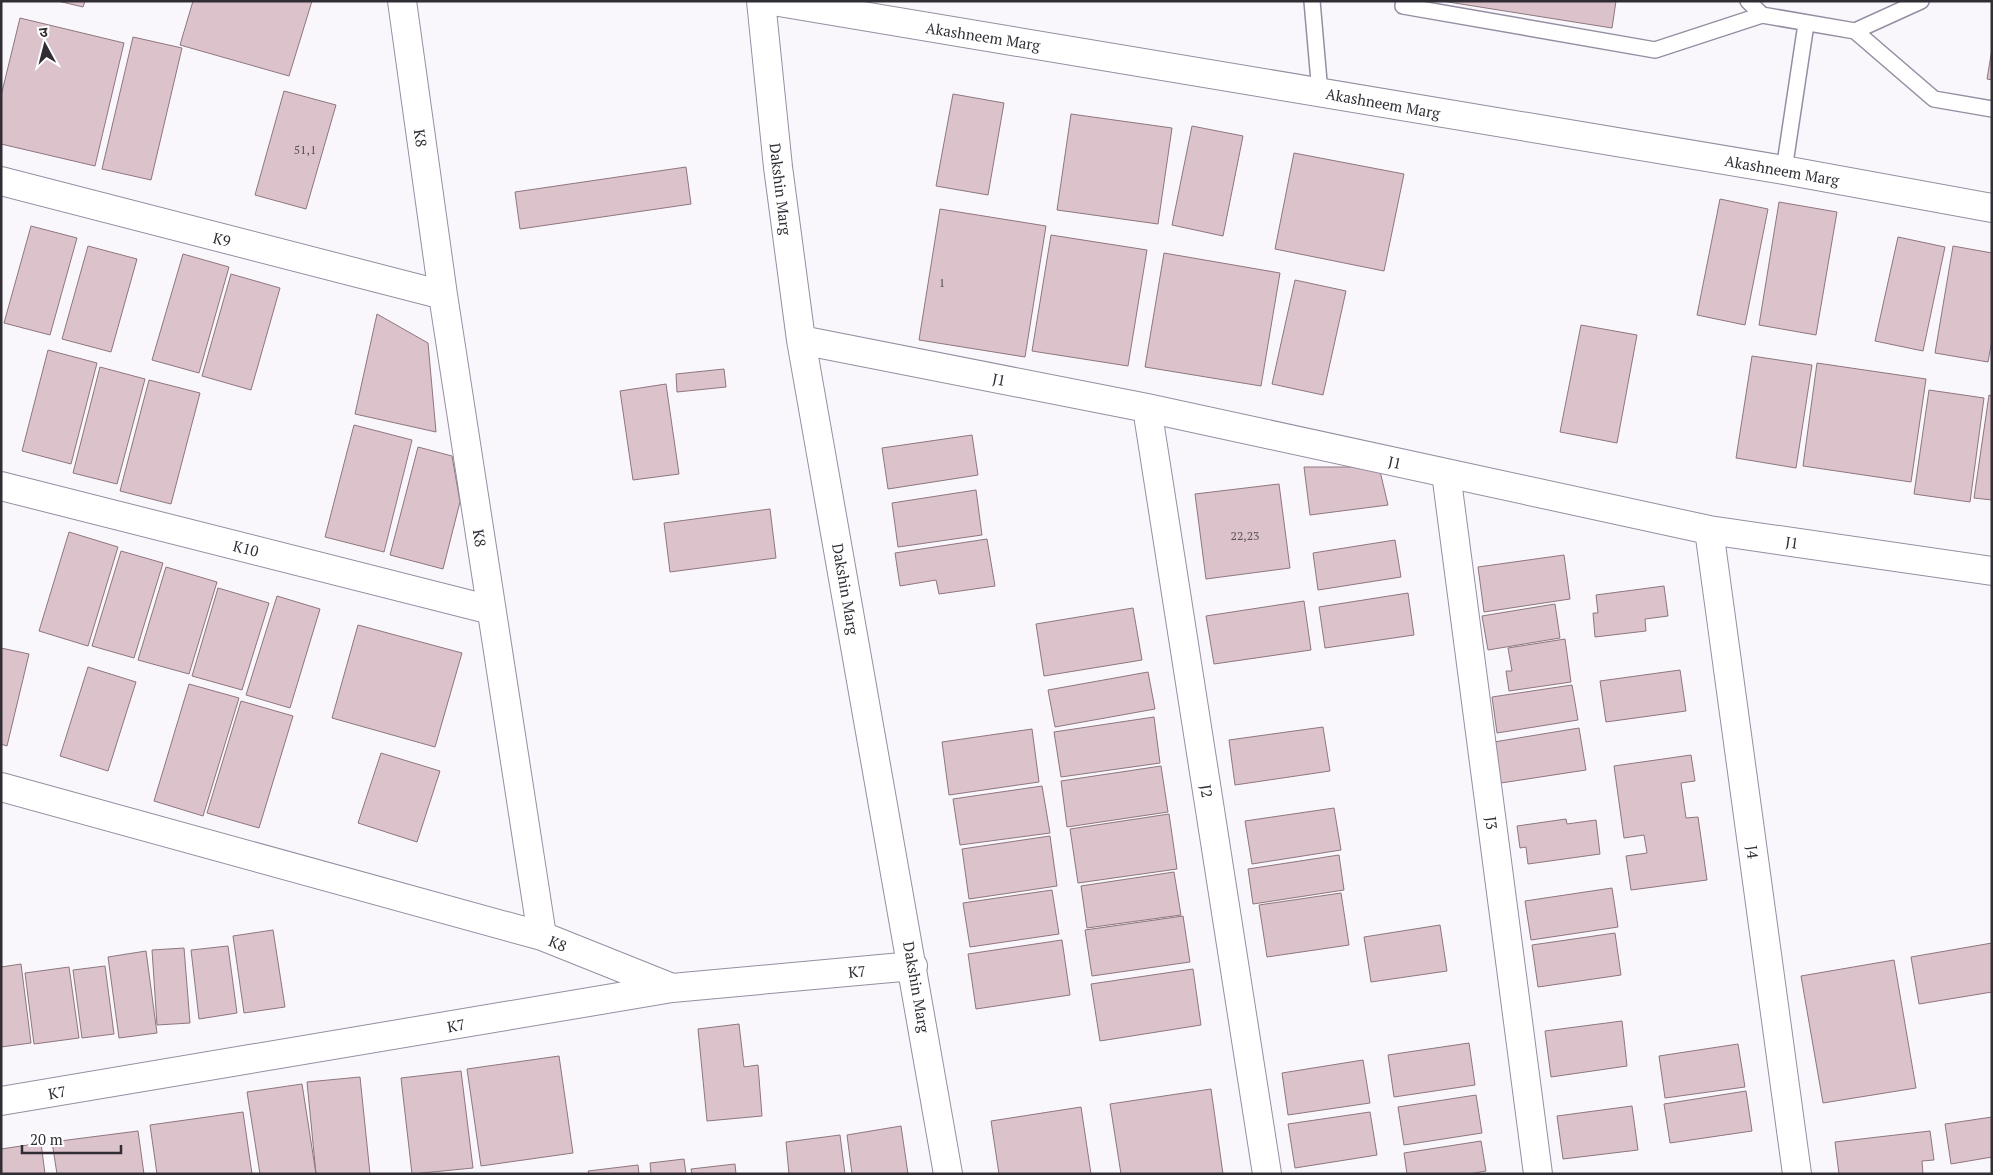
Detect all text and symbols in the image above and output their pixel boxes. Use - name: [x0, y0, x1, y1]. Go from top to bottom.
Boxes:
- street label: Akashneem Marg: [924, 17, 1043, 55]
- north arrow: [20, 20, 70, 70]
- text: उ: [38, 22, 49, 42]
- street label: Akashneem Marg: [1324, 83, 1443, 123]
- street label: K8: [410, 128, 432, 148]
- house number: 51,1: [294, 142, 316, 157]
- street label: Dakshin Marg: [765, 142, 797, 237]
- street label: Akashneem Marg: [1723, 150, 1842, 190]
- street label: K9: [211, 227, 233, 251]
- house number: 1: [939, 275, 945, 290]
- street label: J1: [991, 368, 1007, 390]
- street label: J1: [1387, 451, 1403, 473]
- street label: K8: [469, 528, 491, 548]
- house number: 22,23: [1231, 528, 1259, 543]
- street label: J1: [1784, 531, 1800, 553]
- street label: K10: [231, 535, 261, 561]
- street label: Dakshin Marg: [828, 542, 864, 637]
- street label: J2: [1196, 783, 1218, 799]
- street label: J3: [1481, 815, 1503, 831]
- street label: J4: [1742, 844, 1764, 860]
- street label: K8: [546, 930, 570, 956]
- street label: Dakshin Marg: [899, 940, 935, 1035]
- street label: K7: [847, 960, 867, 982]
- street label: K7: [446, 1014, 466, 1036]
- street label: K7: [47, 1081, 67, 1103]
- scale bar: [22, 1122, 121, 1154]
- text: 20 m: [30, 1129, 63, 1149]

